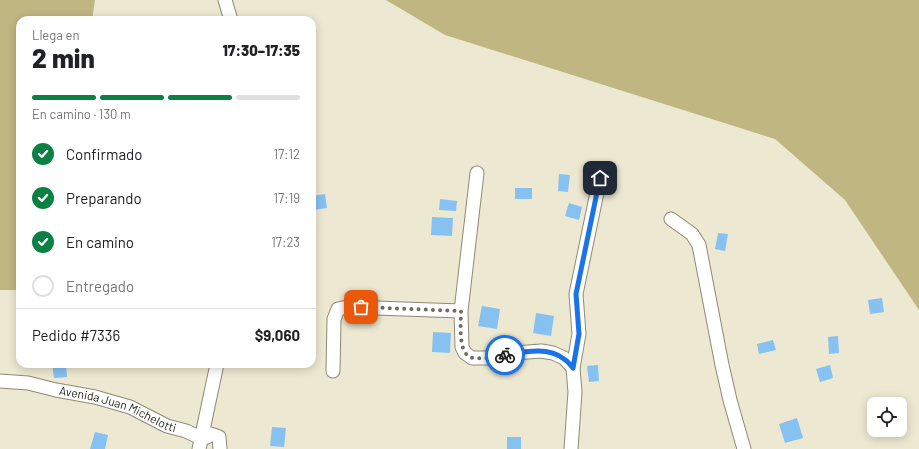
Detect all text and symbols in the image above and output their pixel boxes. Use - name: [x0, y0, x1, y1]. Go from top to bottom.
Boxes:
- text: Llega en: [32, 27, 79, 43]
- text: 17:30–17:35: [223, 41, 300, 59]
- text: 2 min: [32, 42, 95, 73]
- text: En camino · 130 m: [32, 106, 131, 122]
- icon: check: [32, 143, 54, 165]
- text: Confirmado: [66, 145, 142, 163]
- text: 17:12: [273, 146, 300, 162]
- pin: [583, 161, 617, 195]
- icon: home: [589, 167, 611, 189]
- icon: check: [32, 187, 54, 209]
- text: Preparando: [66, 189, 142, 207]
- text: 17:19: [274, 190, 300, 206]
- icon: check: [32, 231, 54, 253]
- text: En camino: [66, 233, 134, 251]
- text: 17:23: [271, 234, 300, 250]
- text: Entregado: [66, 277, 134, 295]
- pin: [344, 290, 378, 324]
- icon: bag: [350, 296, 372, 318]
- text: Pedido #7336: [32, 326, 120, 344]
- text: $9,060: [255, 326, 300, 344]
- courier: [485, 335, 525, 375]
- icon: bike: [494, 344, 516, 366]
- street label: Avenida Juan Michelotti: [58, 383, 178, 434]
- map controls: [867, 397, 907, 437]
- button: locate: [867, 397, 907, 437]

